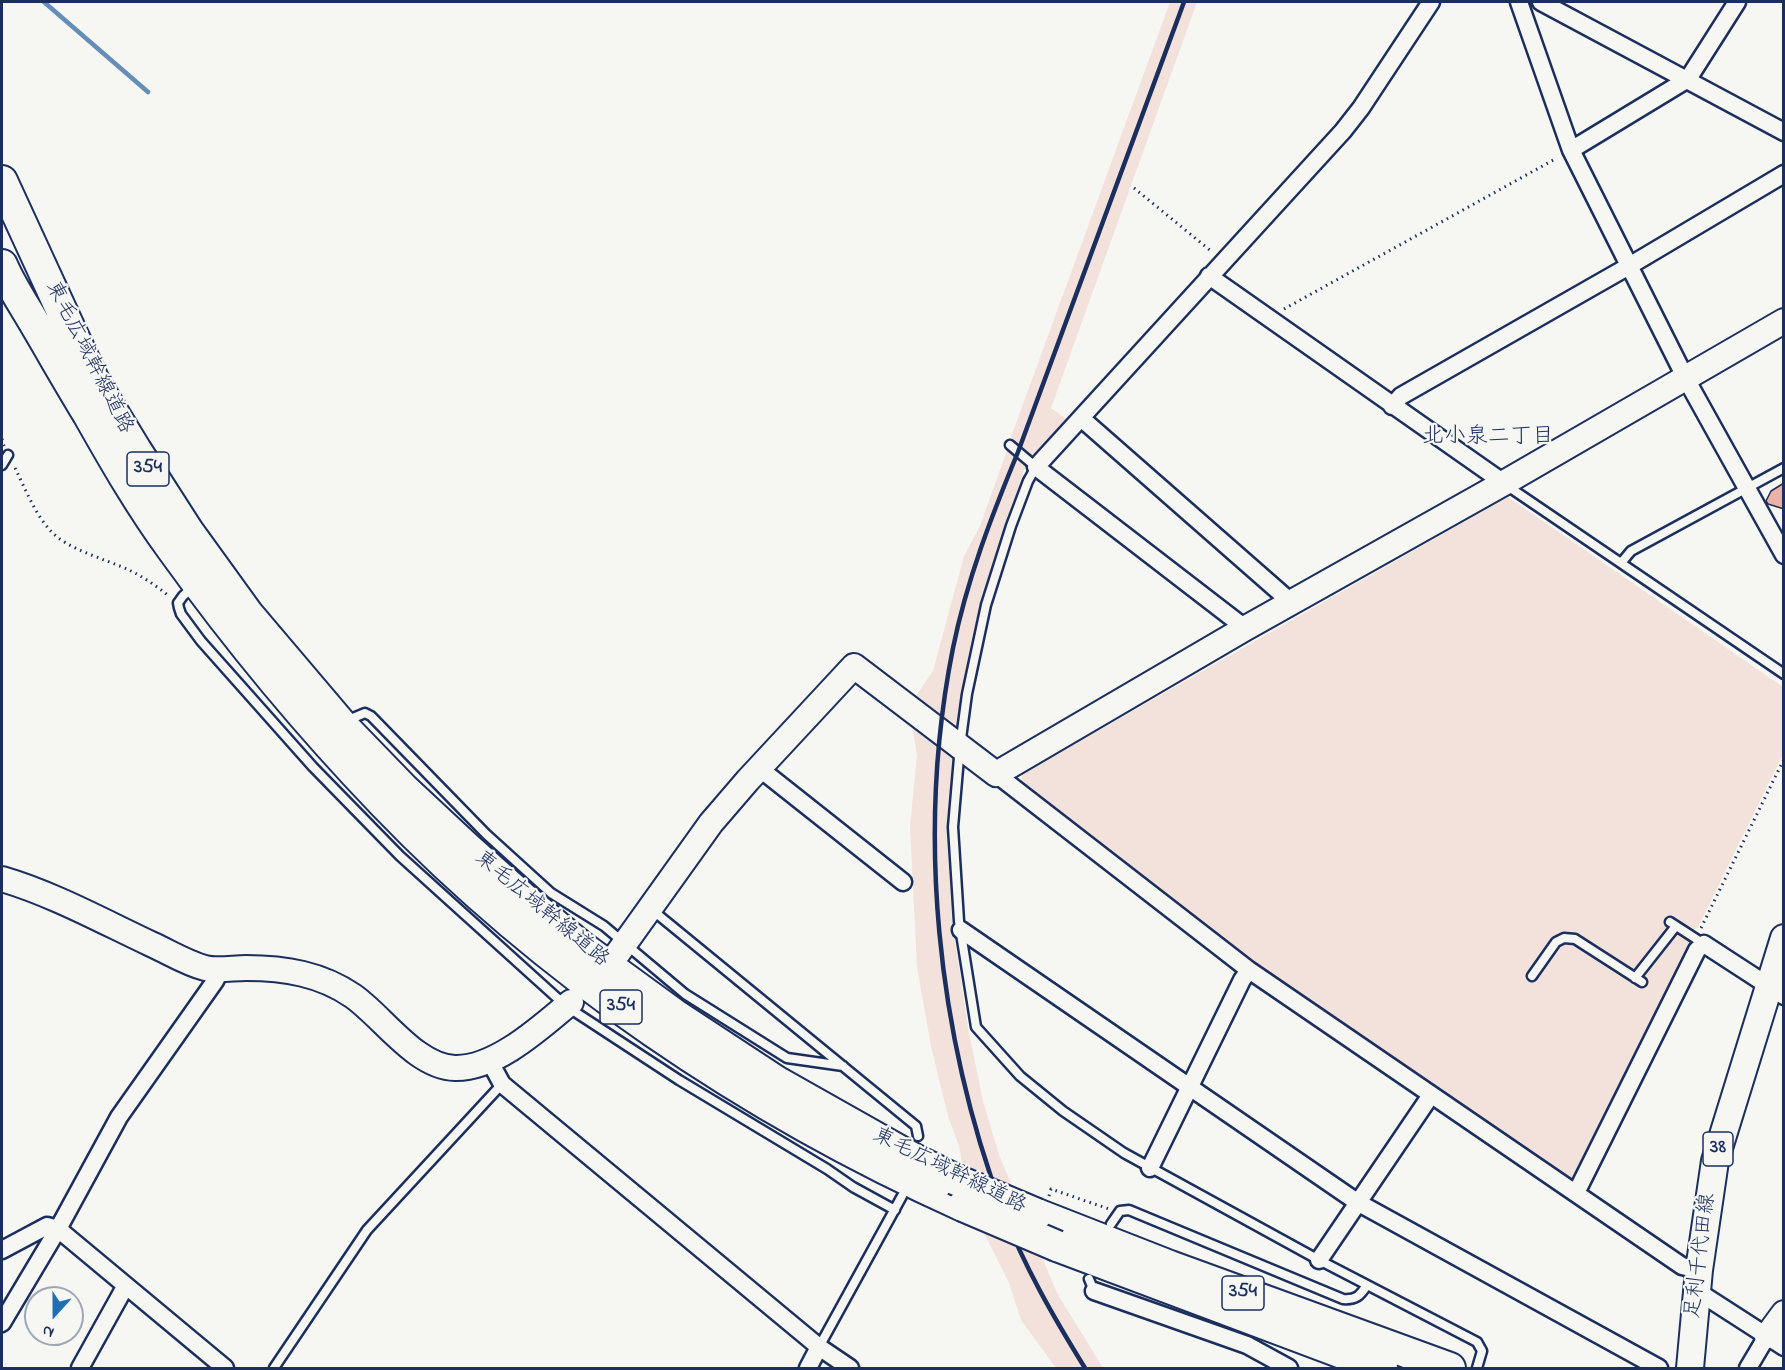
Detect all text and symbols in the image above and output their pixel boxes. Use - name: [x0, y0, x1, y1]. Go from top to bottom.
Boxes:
- street label: 東毛広域幹線道路: [39, 277, 137, 439]
- district label: 北小泉二丁目: [1422, 425, 1554, 451]
- road number: 354: [127, 452, 169, 486]
- street label: 東毛広域幹線道路: [469, 846, 613, 974]
- road number: 354: [600, 990, 642, 1024]
- street label: 東毛広域幹線道路: [868, 1124, 1030, 1220]
- road number: 38: [1703, 1132, 1733, 1166]
- street label: 足利千代田線: [1682, 1192, 1722, 1320]
- road number: 354: [1222, 1276, 1264, 1310]
- north arrow: [24, 1286, 84, 1346]
- text: N: [39, 1318, 58, 1344]

